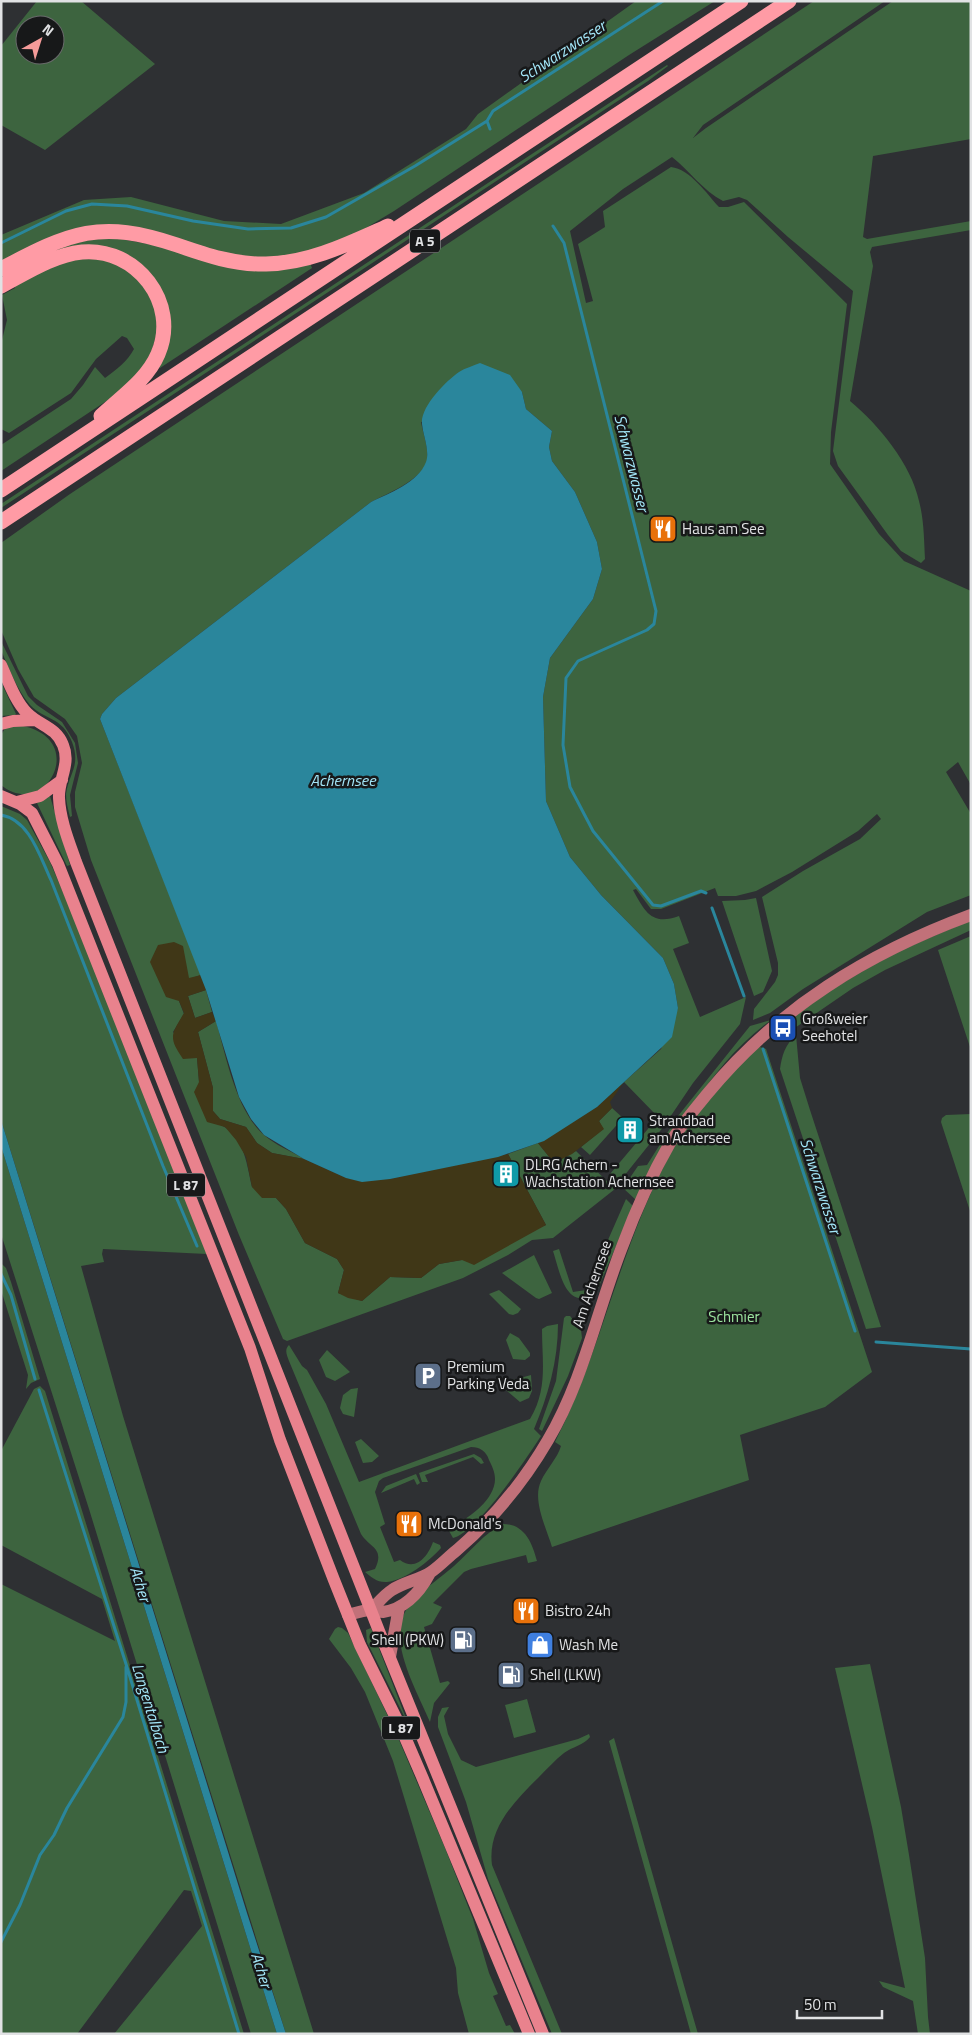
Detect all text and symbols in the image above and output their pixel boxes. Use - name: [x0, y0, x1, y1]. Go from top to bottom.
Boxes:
- water label: Schwarzwasser: [514, 13, 612, 88]
- north arrow: [15, 15, 65, 65]
- text: N: [38, 18, 59, 41]
- road number: A 5: [410, 230, 440, 252]
- water label: Schwarzwasser: [608, 412, 656, 516]
- restaurant icon: Haus am See: [648, 514, 678, 544]
- place label: Haus am See: [682, 517, 765, 540]
- water label: Achernsee: [310, 768, 377, 792]
- place label: Großweier Seehotel: [802, 1007, 868, 1047]
- bus stop icon: Großweier Seehotel: [768, 1013, 798, 1043]
- place label: Strandbad am Achersee: [649, 1109, 731, 1149]
- building icon: Strandbad am Achersee: [615, 1115, 645, 1145]
- water label: Schwarzwasser: [794, 1135, 848, 1239]
- place label: DLRG Achern - Wachstation Achernsee: [525, 1153, 674, 1193]
- building icon: DLRG Achern - Wachstation Achernsee: [491, 1159, 521, 1189]
- road number: L 87: [167, 1174, 205, 1196]
- street label: Am Achernsee: [566, 1237, 617, 1331]
- park label: Schmier: [708, 1305, 760, 1328]
- place label: Premium Parking Veda: [447, 1355, 530, 1395]
- parking icon: Premium Parking Veda: [413, 1361, 443, 1391]
- restaurant icon: McDonald's: [394, 1509, 424, 1539]
- place label: McDonald's: [428, 1512, 502, 1535]
- water label: Acher: [124, 1563, 158, 1606]
- restaurant icon: Bistro 24h: [511, 1596, 541, 1626]
- place label: Bistro 24h: [545, 1599, 611, 1622]
- fuel station icon: Shell (PKW): [448, 1625, 478, 1655]
- place label: Shell (PKW): [371, 1628, 444, 1651]
- shop icon: Wash Me: [525, 1630, 555, 1660]
- place label: Wash Me: [559, 1633, 618, 1656]
- water label: Langentalbach: [126, 1660, 176, 1757]
- fuel station icon: Shell (LKW): [496, 1660, 526, 1690]
- place label: Shell (LKW): [530, 1663, 601, 1686]
- road number: L 87: [382, 1716, 420, 1740]
- water label: Acher: [245, 1949, 279, 1992]
- scale bar: [797, 1988, 882, 2020]
- text: 50 m: [804, 1993, 837, 2016]

